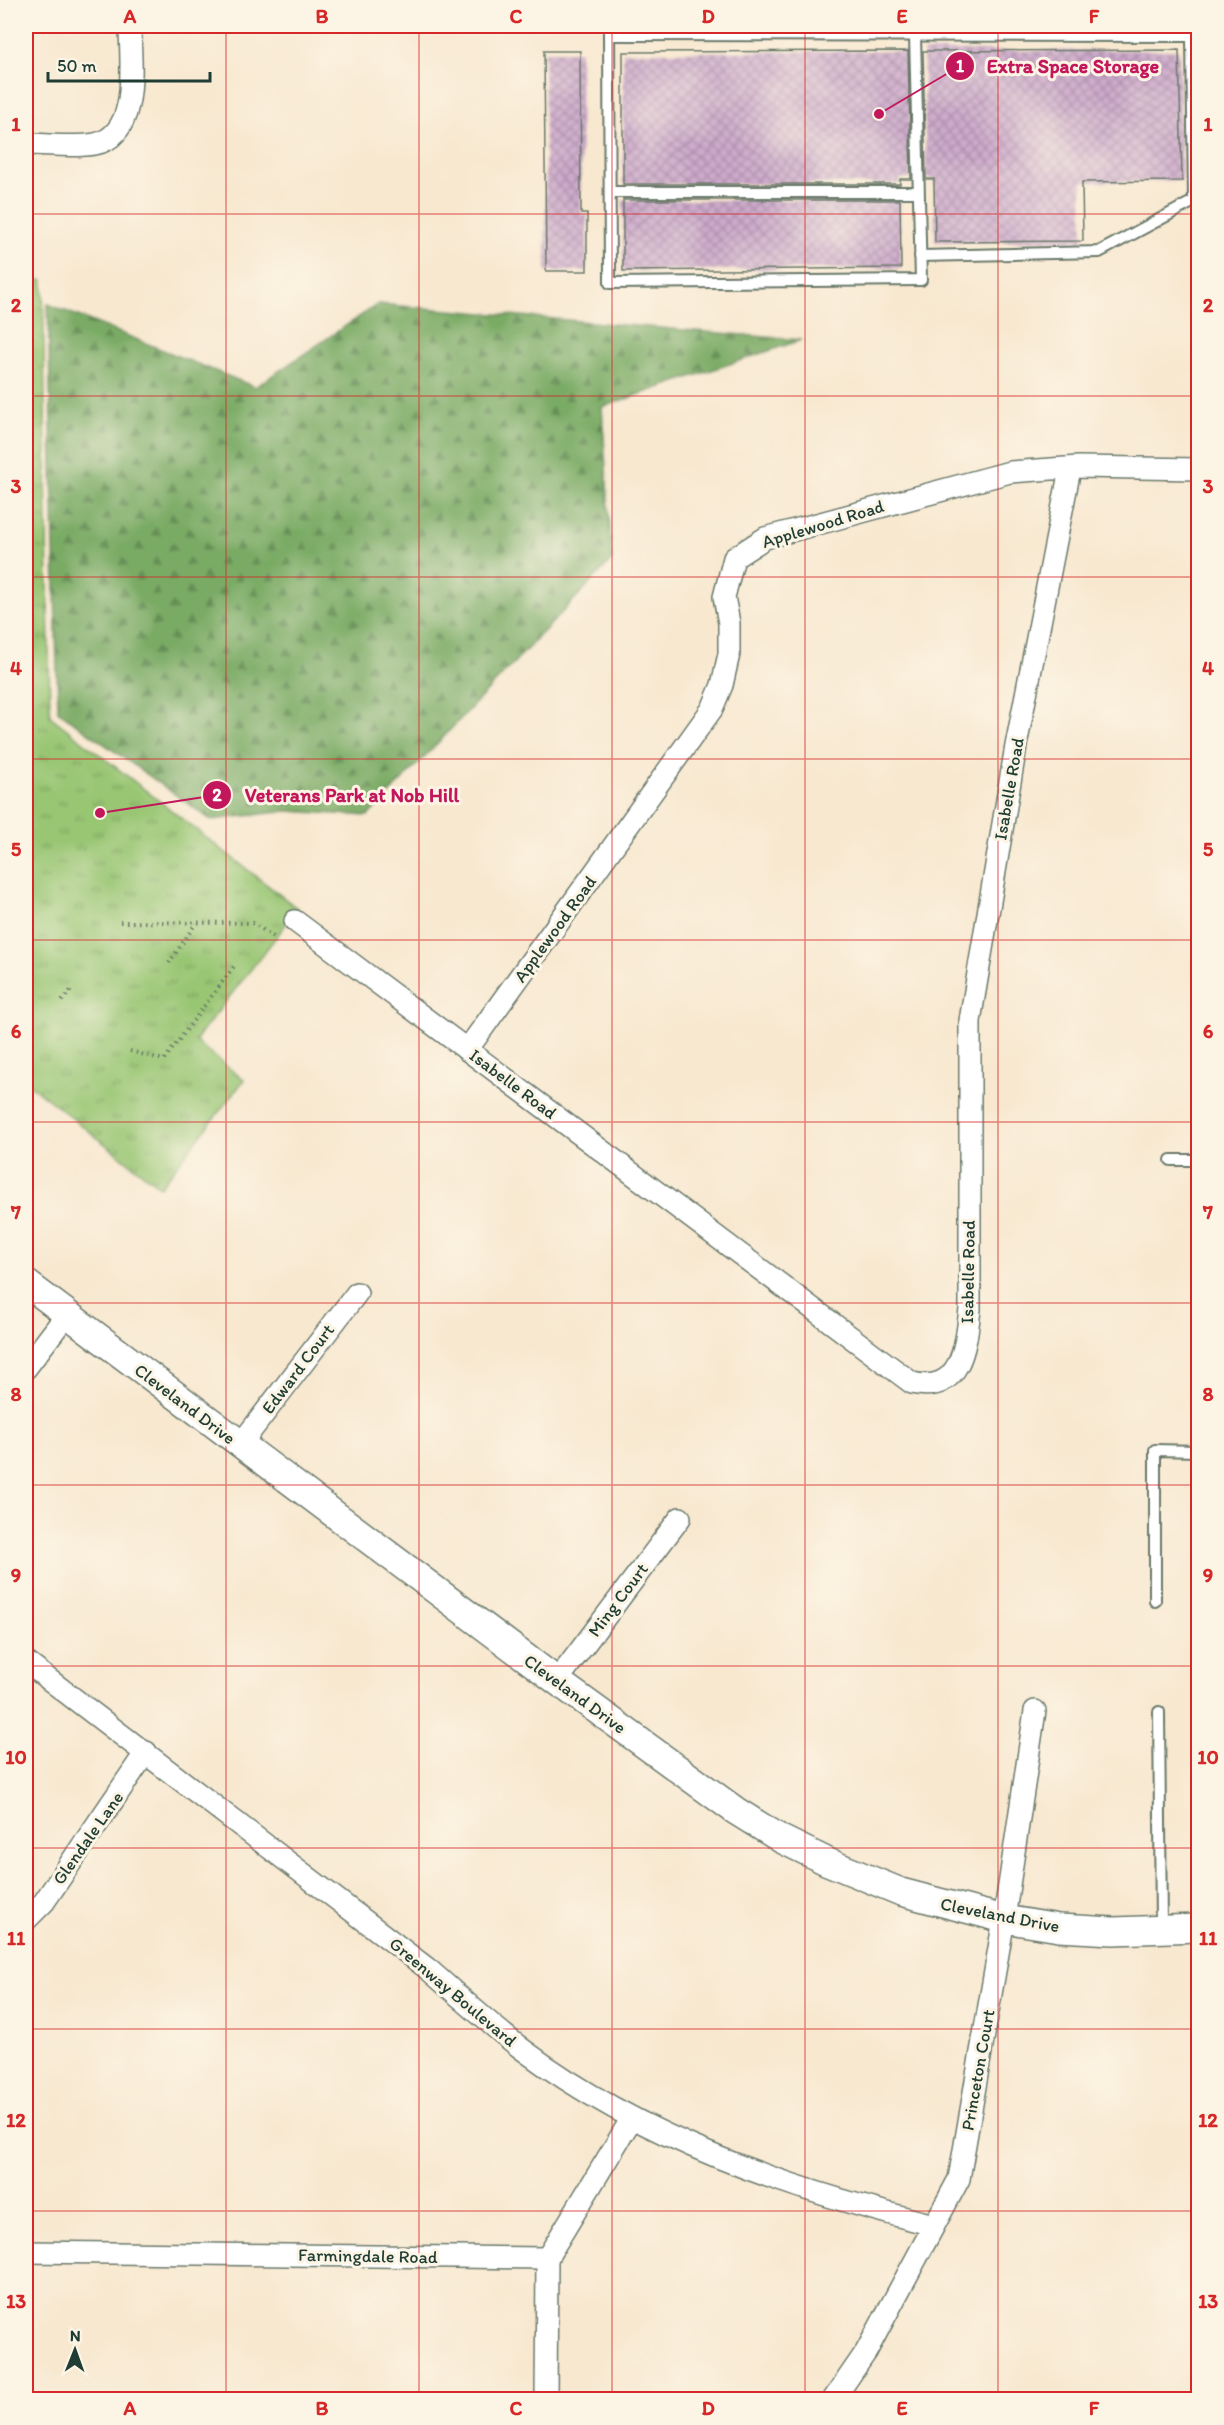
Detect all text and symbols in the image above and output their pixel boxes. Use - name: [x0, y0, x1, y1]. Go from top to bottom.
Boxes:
- text: A: [123, 4, 137, 28]
- text: B: [316, 4, 329, 28]
- text: C: [510, 4, 523, 28]
- text: D: [701, 4, 715, 28]
- text: E: [896, 4, 908, 28]
- text: F: [1089, 4, 1100, 28]
- scale bar: [48, 45, 210, 83]
- callout: Extra Space Storage: [945, 47, 1171, 85]
- text: Extra Space Storage: [987, 54, 1160, 79]
- text: 50 m: [57, 55, 97, 77]
- text: 1: [956, 55, 965, 77]
- text: 1: [11, 112, 21, 136]
- text: 1: [1203, 112, 1213, 136]
- text: 2: [11, 293, 22, 317]
- text: 2: [1203, 293, 1214, 317]
- text: 3: [11, 474, 22, 498]
- text: 3: [1203, 474, 1214, 498]
- street label: Applewood Road: [759, 495, 887, 553]
- text: 4: [10, 656, 22, 680]
- text: 4: [1202, 656, 1214, 680]
- street label: Isabelle Road: [989, 736, 1029, 842]
- callout: Veterans Park at Nob Hill: [202, 776, 471, 814]
- text: Veterans Park at Nob Hill: [245, 783, 460, 807]
- text: 2: [212, 784, 222, 806]
- text: 5: [11, 837, 22, 861]
- text: 5: [1203, 837, 1214, 861]
- street label: Applewood Road: [509, 871, 601, 987]
- text: 6: [11, 1019, 22, 1043]
- text: 6: [1203, 1019, 1214, 1043]
- street label: Isabelle Road: [465, 1044, 561, 1124]
- text: 7: [10, 1200, 21, 1224]
- text: 7: [1202, 1200, 1213, 1224]
- street label: Isabelle Road: [956, 1220, 980, 1324]
- street label: Edward Court: [257, 1320, 339, 1418]
- street label: Cleveland Drive: [130, 1359, 240, 1449]
- text: 8: [11, 1382, 22, 1406]
- text: 8: [1203, 1382, 1214, 1406]
- street label: Ming Court: [583, 1559, 653, 1641]
- text: 9: [11, 1563, 21, 1587]
- text: 9: [1203, 1563, 1213, 1587]
- street label: Cleveland Drive: [520, 1650, 630, 1738]
- text: 10: [5, 1745, 27, 1769]
- text: 10: [1197, 1745, 1219, 1769]
- street label: Glendale Lane: [48, 1787, 128, 1889]
- street label: Cleveland Drive: [939, 1893, 1061, 1937]
- text: 11: [7, 1926, 26, 1950]
- text: 11: [1199, 1926, 1218, 1950]
- street label: Greenway Boulevard: [385, 1932, 521, 2052]
- street label: Princeton Court: [957, 2007, 1000, 2132]
- text: 12: [6, 2108, 26, 2132]
- text: 12: [1198, 2108, 1218, 2132]
- street label: Farmingdale Road: [298, 2244, 438, 2268]
- text: 13: [6, 2289, 26, 2313]
- text: 13: [1198, 2289, 1218, 2313]
- north arrow: [45, 2320, 105, 2380]
- text: N: [70, 2326, 81, 2345]
- text: A: [123, 2396, 137, 2420]
- text: B: [316, 2396, 329, 2420]
- text: C: [510, 2396, 523, 2420]
- text: D: [701, 2396, 715, 2420]
- text: E: [896, 2396, 908, 2420]
- text: F: [1089, 2396, 1100, 2420]

